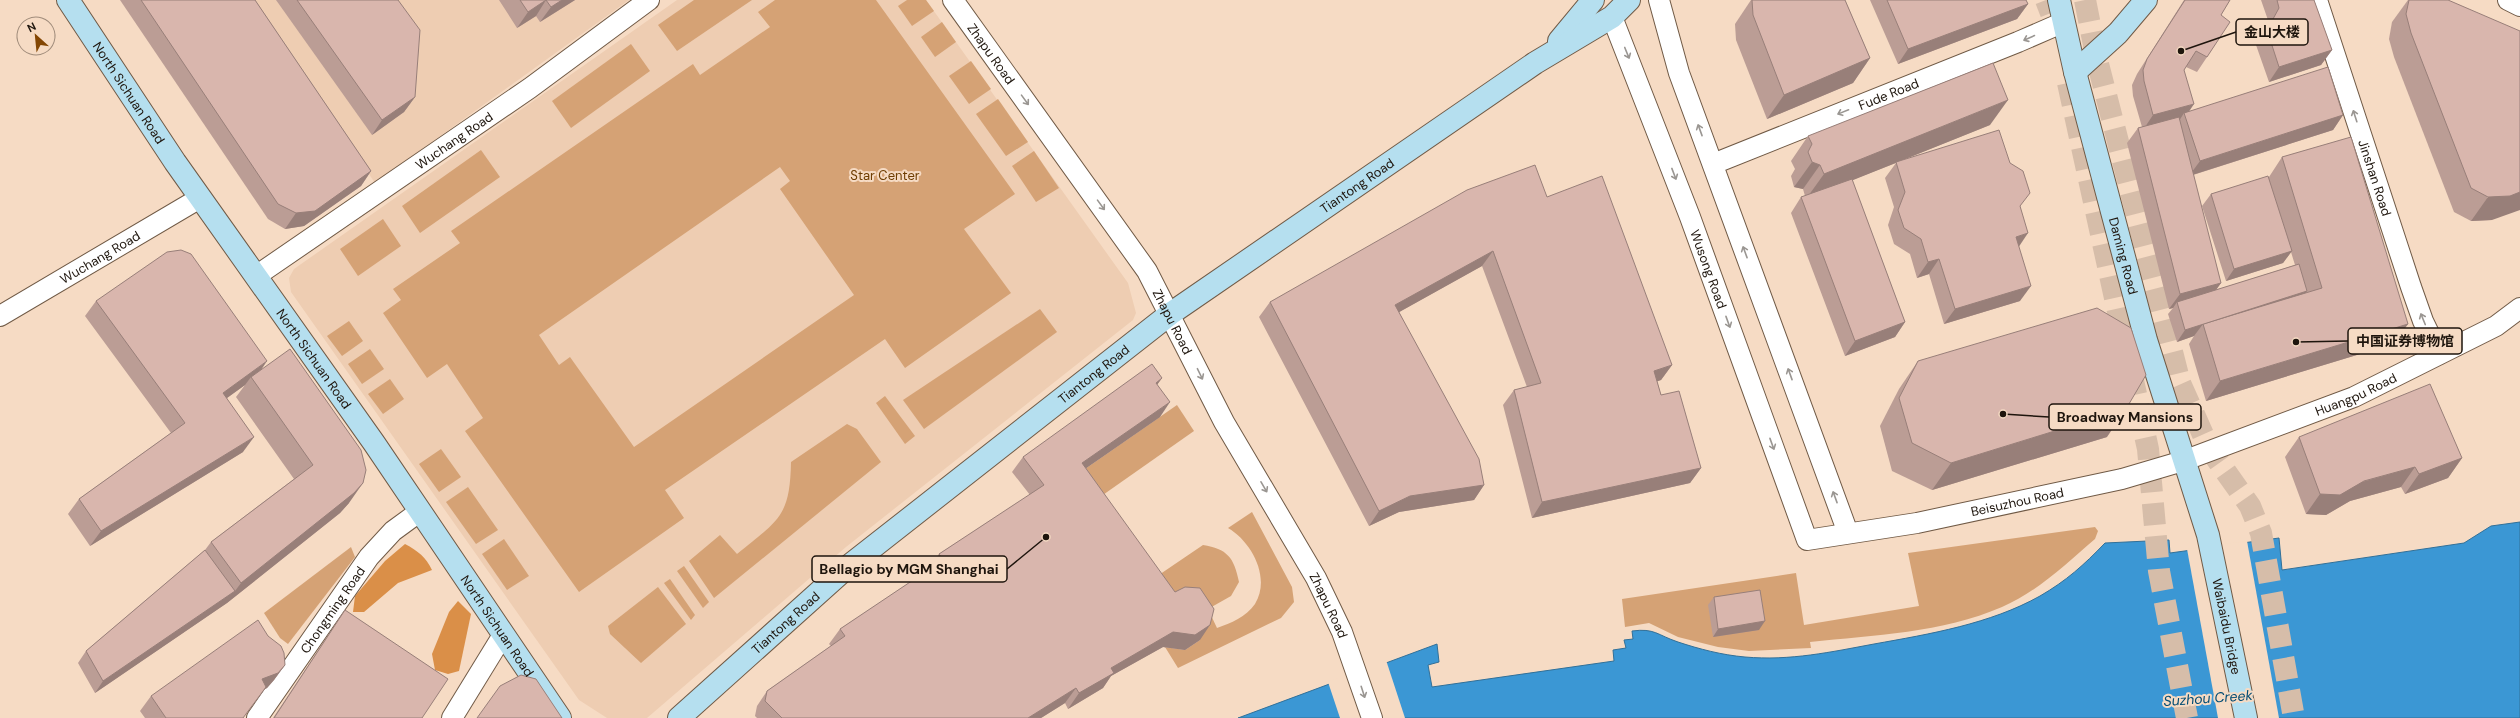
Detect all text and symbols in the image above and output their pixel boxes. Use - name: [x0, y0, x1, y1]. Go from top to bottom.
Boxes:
- north arrow: [16, 16, 56, 56]
- text: N: [25, 19, 38, 35]
- callout: 金山大楼: [2236, 19, 2308, 45]
- street label: Zhapu Road: [964, 20, 1019, 87]
- text: 金山大楼: [2244, 23, 2300, 41]
- one-way arrow: [2023, 35, 2035, 42]
- street label: North Sichuan Road: [89, 38, 169, 147]
- one-way arrow: [1623, 46, 1631, 58]
- street label: Fude Road: [1856, 74, 1921, 114]
- one-way arrow: [1021, 94, 1029, 105]
- street label: Wuchang Road: [412, 108, 496, 173]
- one-way arrow: [1838, 109, 1850, 117]
- one-way arrow: [2351, 109, 2358, 122]
- one-way arrow: [1696, 125, 1704, 137]
- street label: Jinshan Road: [2355, 137, 2396, 218]
- street label: Tiantong Road: [1317, 154, 1397, 217]
- park label: Star Center: [850, 167, 920, 184]
- one-way arrow: [1671, 168, 1679, 180]
- one-way arrow: [1097, 200, 1105, 211]
- street label: Daming Road: [2105, 215, 2142, 296]
- street label: Wuchang Road: [57, 227, 143, 287]
- street label: Wusong Road: [1687, 227, 1731, 311]
- one-way arrow: [1741, 246, 1748, 259]
- street label: Zhapu Road: [1149, 286, 1196, 357]
- street label: North Sichuan Road: [273, 305, 356, 412]
- one-way arrow: [2418, 313, 2426, 325]
- one-way arrow: [1725, 315, 1733, 327]
- callout: 中国证券博物馆: [2348, 328, 2462, 354]
- text: 中国证券博物馆: [2356, 332, 2454, 350]
- street label: Tiantong Road: [1054, 341, 1133, 407]
- one-way arrow: [1197, 368, 1204, 380]
- one-way arrow: [1785, 369, 1793, 381]
- street label: Huangpu Road: [2313, 369, 2399, 419]
- callout: Broadway Mansions: [2049, 404, 2201, 430]
- text: Broadway Mansions: [2057, 408, 2193, 426]
- one-way arrow: [1769, 437, 1776, 450]
- one-way arrow: [1260, 481, 1268, 493]
- street label: Beisuzhou Road: [1969, 483, 2065, 520]
- one-way arrow: [1830, 491, 1838, 503]
- callout: Bellagio by MGM Shanghai: [812, 556, 1007, 582]
- text: Bellagio by MGM Shanghai: [819, 560, 999, 578]
- street label: Chongming Road: [296, 563, 369, 657]
- street label: Zhapu Road: [1306, 569, 1352, 640]
- street label: North Sichuan Road: [457, 572, 538, 680]
- street label: Waibaidu Bridge: [2209, 577, 2245, 676]
- street label: Tiantong Road: [748, 587, 823, 658]
- one-way arrow: [1360, 686, 1368, 698]
- water label: Suzhou Creek: [2163, 686, 2254, 710]

